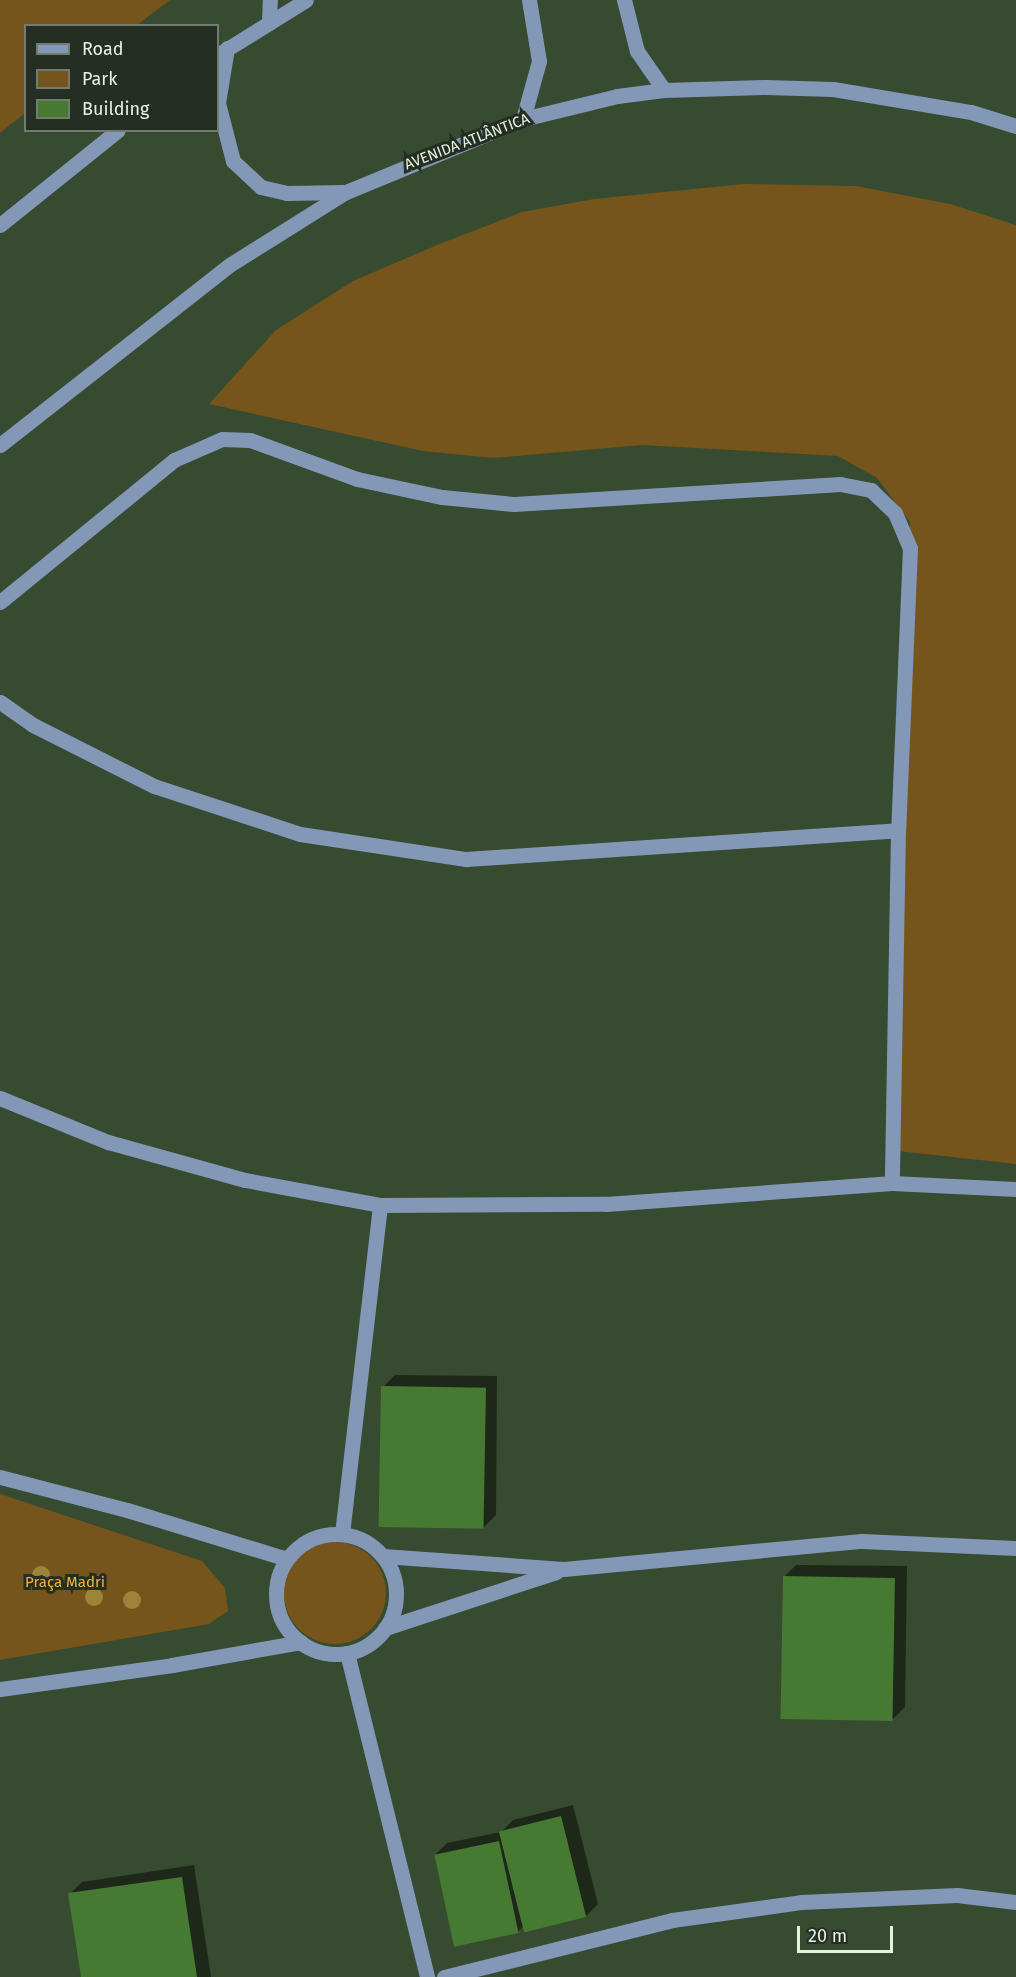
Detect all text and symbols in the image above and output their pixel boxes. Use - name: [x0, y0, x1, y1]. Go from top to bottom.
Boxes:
- legend: [24, 24, 219, 132]
- text: Road: [82, 38, 124, 60]
- text: Park: [82, 68, 117, 90]
- text: Building: [82, 98, 149, 120]
- street label: AVENIDA ATLÂNTICA: [402, 110, 532, 174]
- park label: Praça Madri: [25, 1574, 105, 1592]
- scale bar: [800, 1914, 896, 1952]
- text: 20 m: [808, 1925, 847, 1947]

